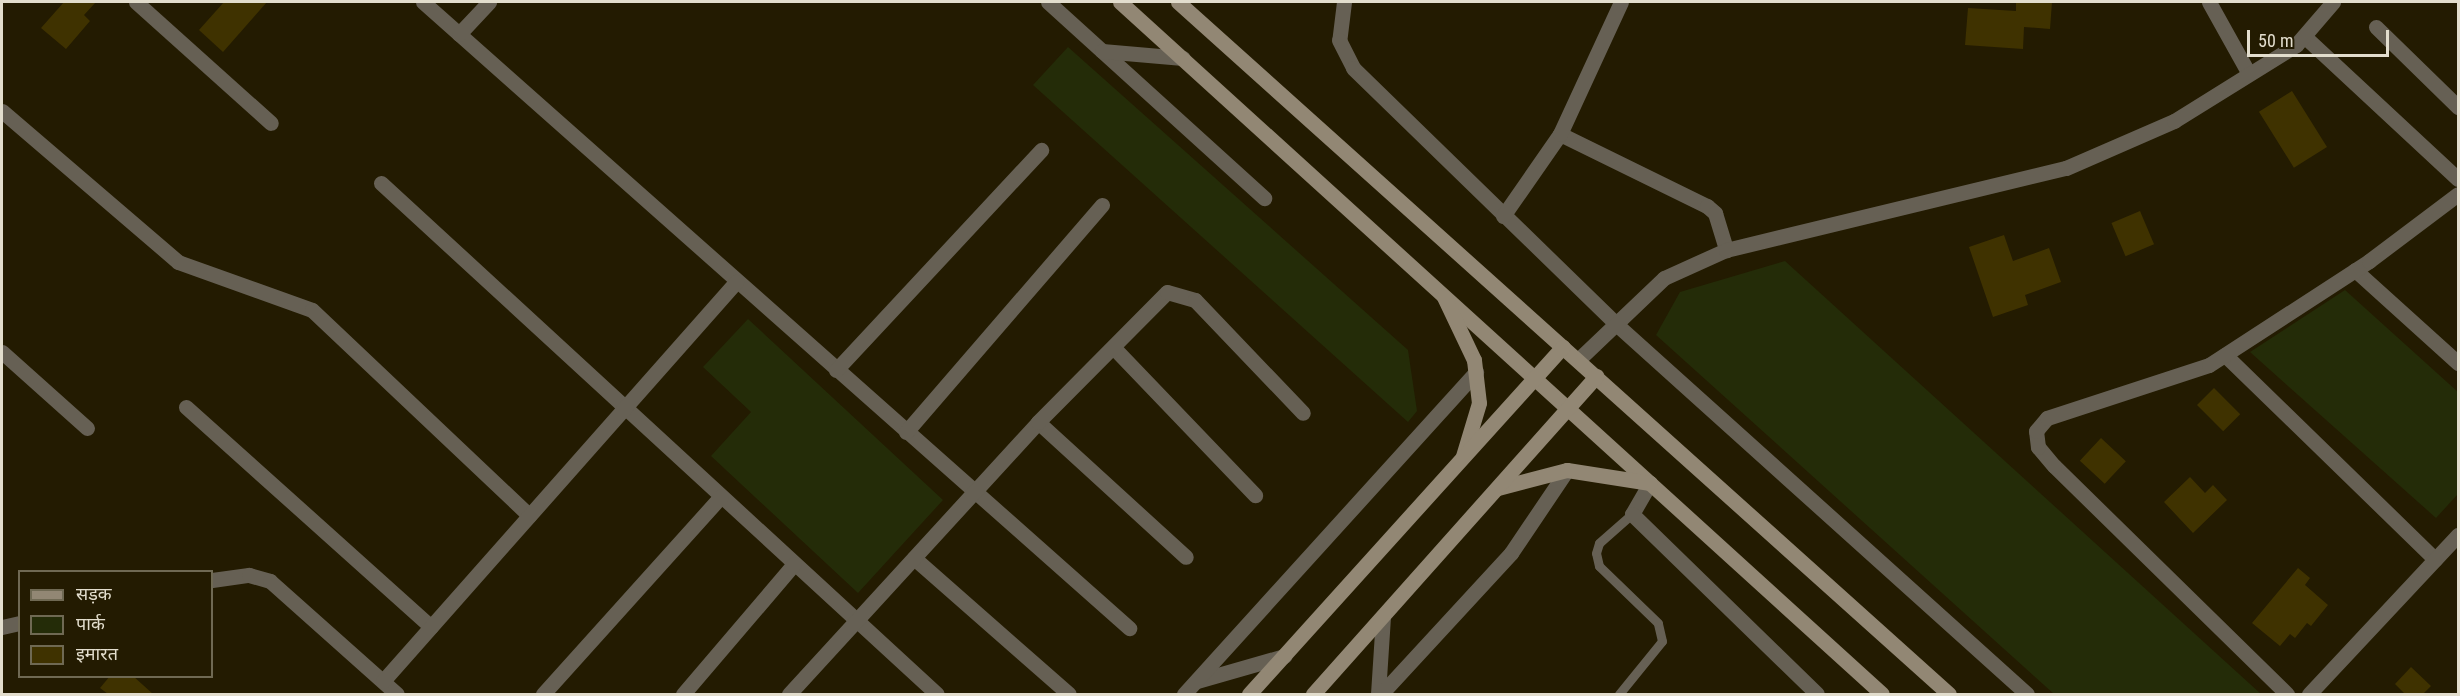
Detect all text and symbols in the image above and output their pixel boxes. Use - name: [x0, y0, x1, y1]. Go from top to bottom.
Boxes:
- scale bar: [2250, 18, 2392, 56]
- text: 50 m: [2258, 30, 2293, 51]
- legend: [18, 570, 213, 678]
- text: सड़क: [76, 583, 112, 604]
- text: पार्क: [76, 613, 105, 634]
- text: इमारत: [76, 643, 118, 664]

